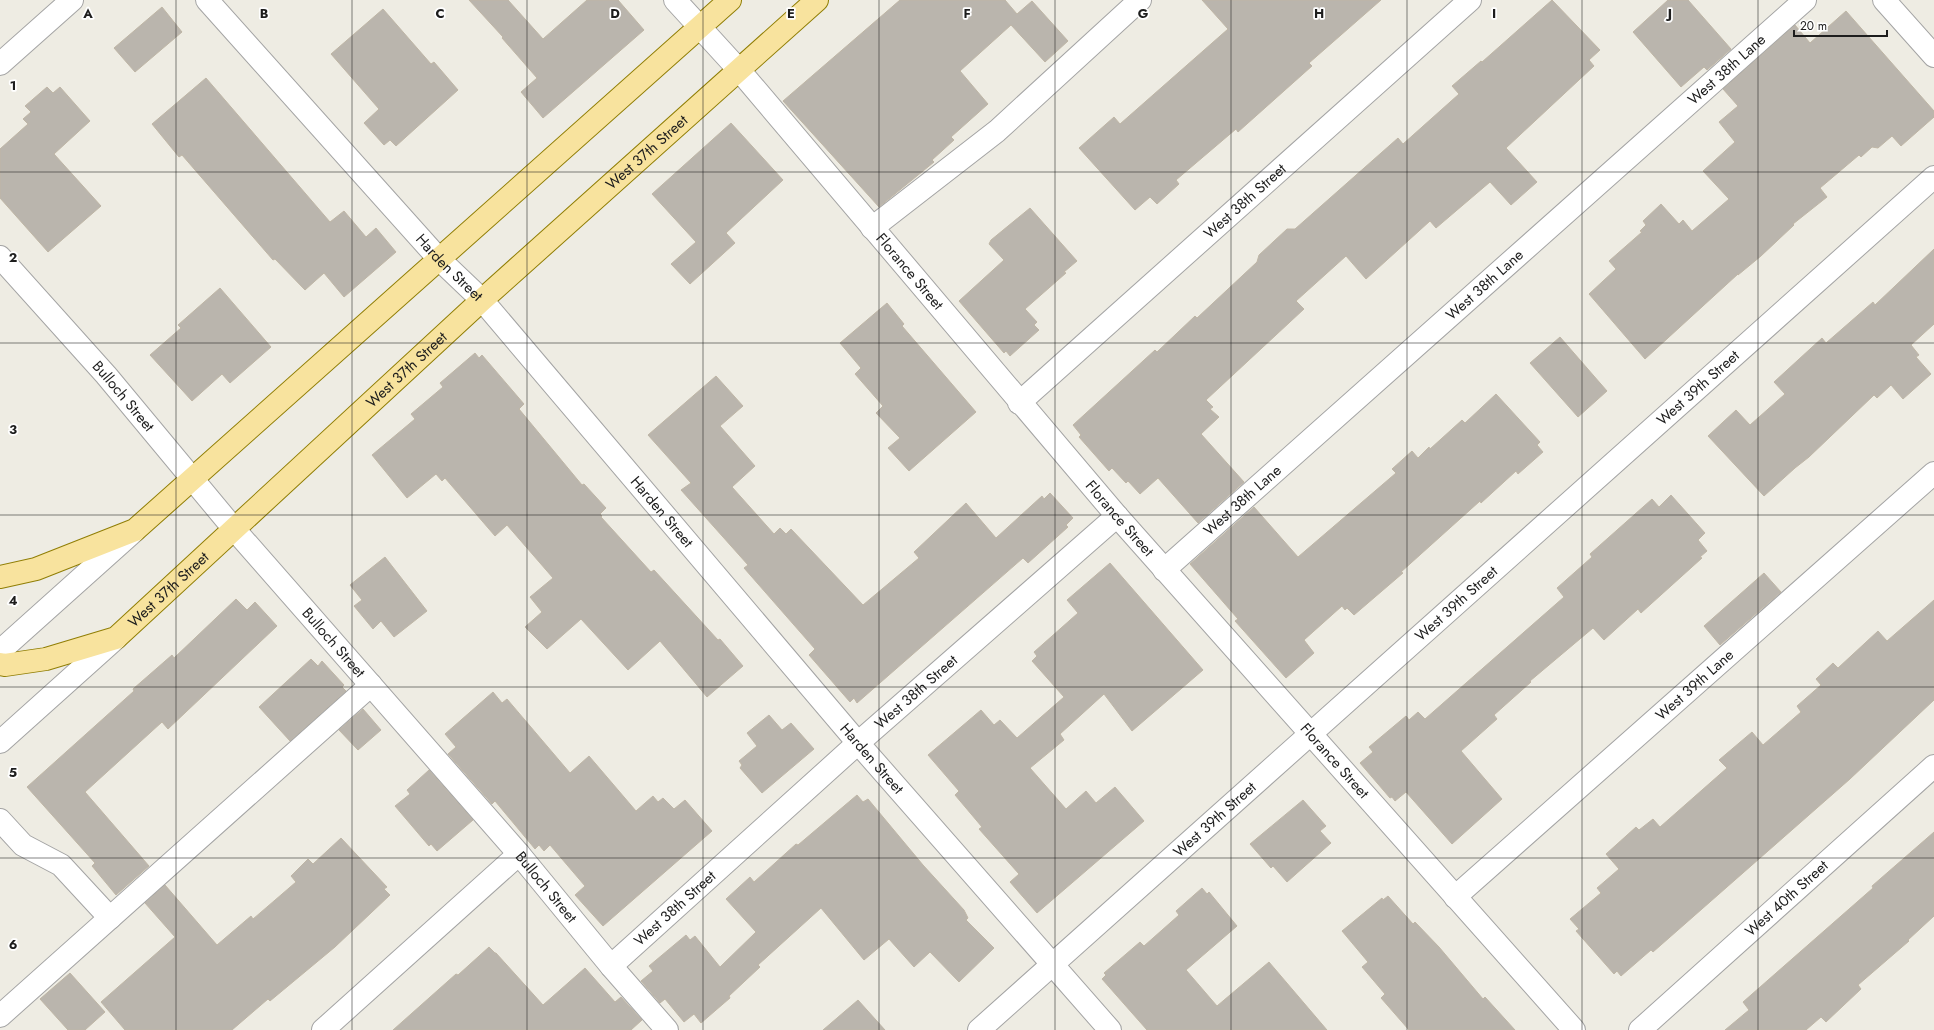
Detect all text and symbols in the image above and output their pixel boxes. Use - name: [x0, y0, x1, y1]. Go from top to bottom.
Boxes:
- text: A: [82, 4, 93, 23]
- text: B: [260, 4, 269, 23]
- text: C: [435, 4, 445, 23]
- text: D: [610, 4, 620, 23]
- text: E: [787, 4, 795, 23]
- text: F: [963, 4, 971, 23]
- text: G: [1138, 4, 1149, 23]
- text: H: [1314, 4, 1324, 23]
- text: I: [1492, 4, 1496, 23]
- text: J: [1665, 4, 1672, 23]
- scale bar: [1794, 12, 1887, 38]
- text: 20 m: [1800, 17, 1827, 35]
- street label: West 38th Lane: [1683, 29, 1771, 110]
- text: 1: [10, 76, 16, 95]
- street label: West 37th Street: [601, 110, 693, 195]
- street label: West 38th Street: [1199, 158, 1291, 244]
- street label: Florance Street: [871, 228, 949, 315]
- street label: Harden Street: [410, 229, 488, 307]
- street label: West 38th Lane: [1441, 244, 1529, 326]
- text: 2: [9, 248, 17, 267]
- street label: West 37th Street: [361, 326, 452, 413]
- street label: West 39th Street: [1652, 345, 1744, 431]
- street label: Bulloch Street: [87, 356, 160, 437]
- text: 3: [9, 420, 17, 439]
- street label: West 38th Lane: [1199, 459, 1286, 541]
- street label: Harden Street: [625, 471, 699, 553]
- street label: Florance Street: [1080, 475, 1159, 562]
- street label: West 37th Street: [123, 546, 214, 633]
- street label: West 39th Street: [1410, 560, 1503, 647]
- text: 4: [8, 591, 18, 610]
- street label: Bulloch Street: [297, 603, 371, 683]
- street label: West 39th Lane: [1651, 644, 1739, 726]
- street label: West 38th Street: [870, 649, 963, 735]
- street label: Harden Street: [835, 718, 909, 799]
- street label: Florance Street: [1295, 718, 1375, 804]
- text: 5: [9, 763, 17, 782]
- street label: West 39th Street: [1168, 776, 1261, 862]
- street label: Bulloch Street: [510, 847, 583, 928]
- street label: West 40th Street: [1740, 855, 1833, 942]
- street label: West 38th Street: [629, 865, 721, 951]
- text: 6: [9, 935, 18, 954]

